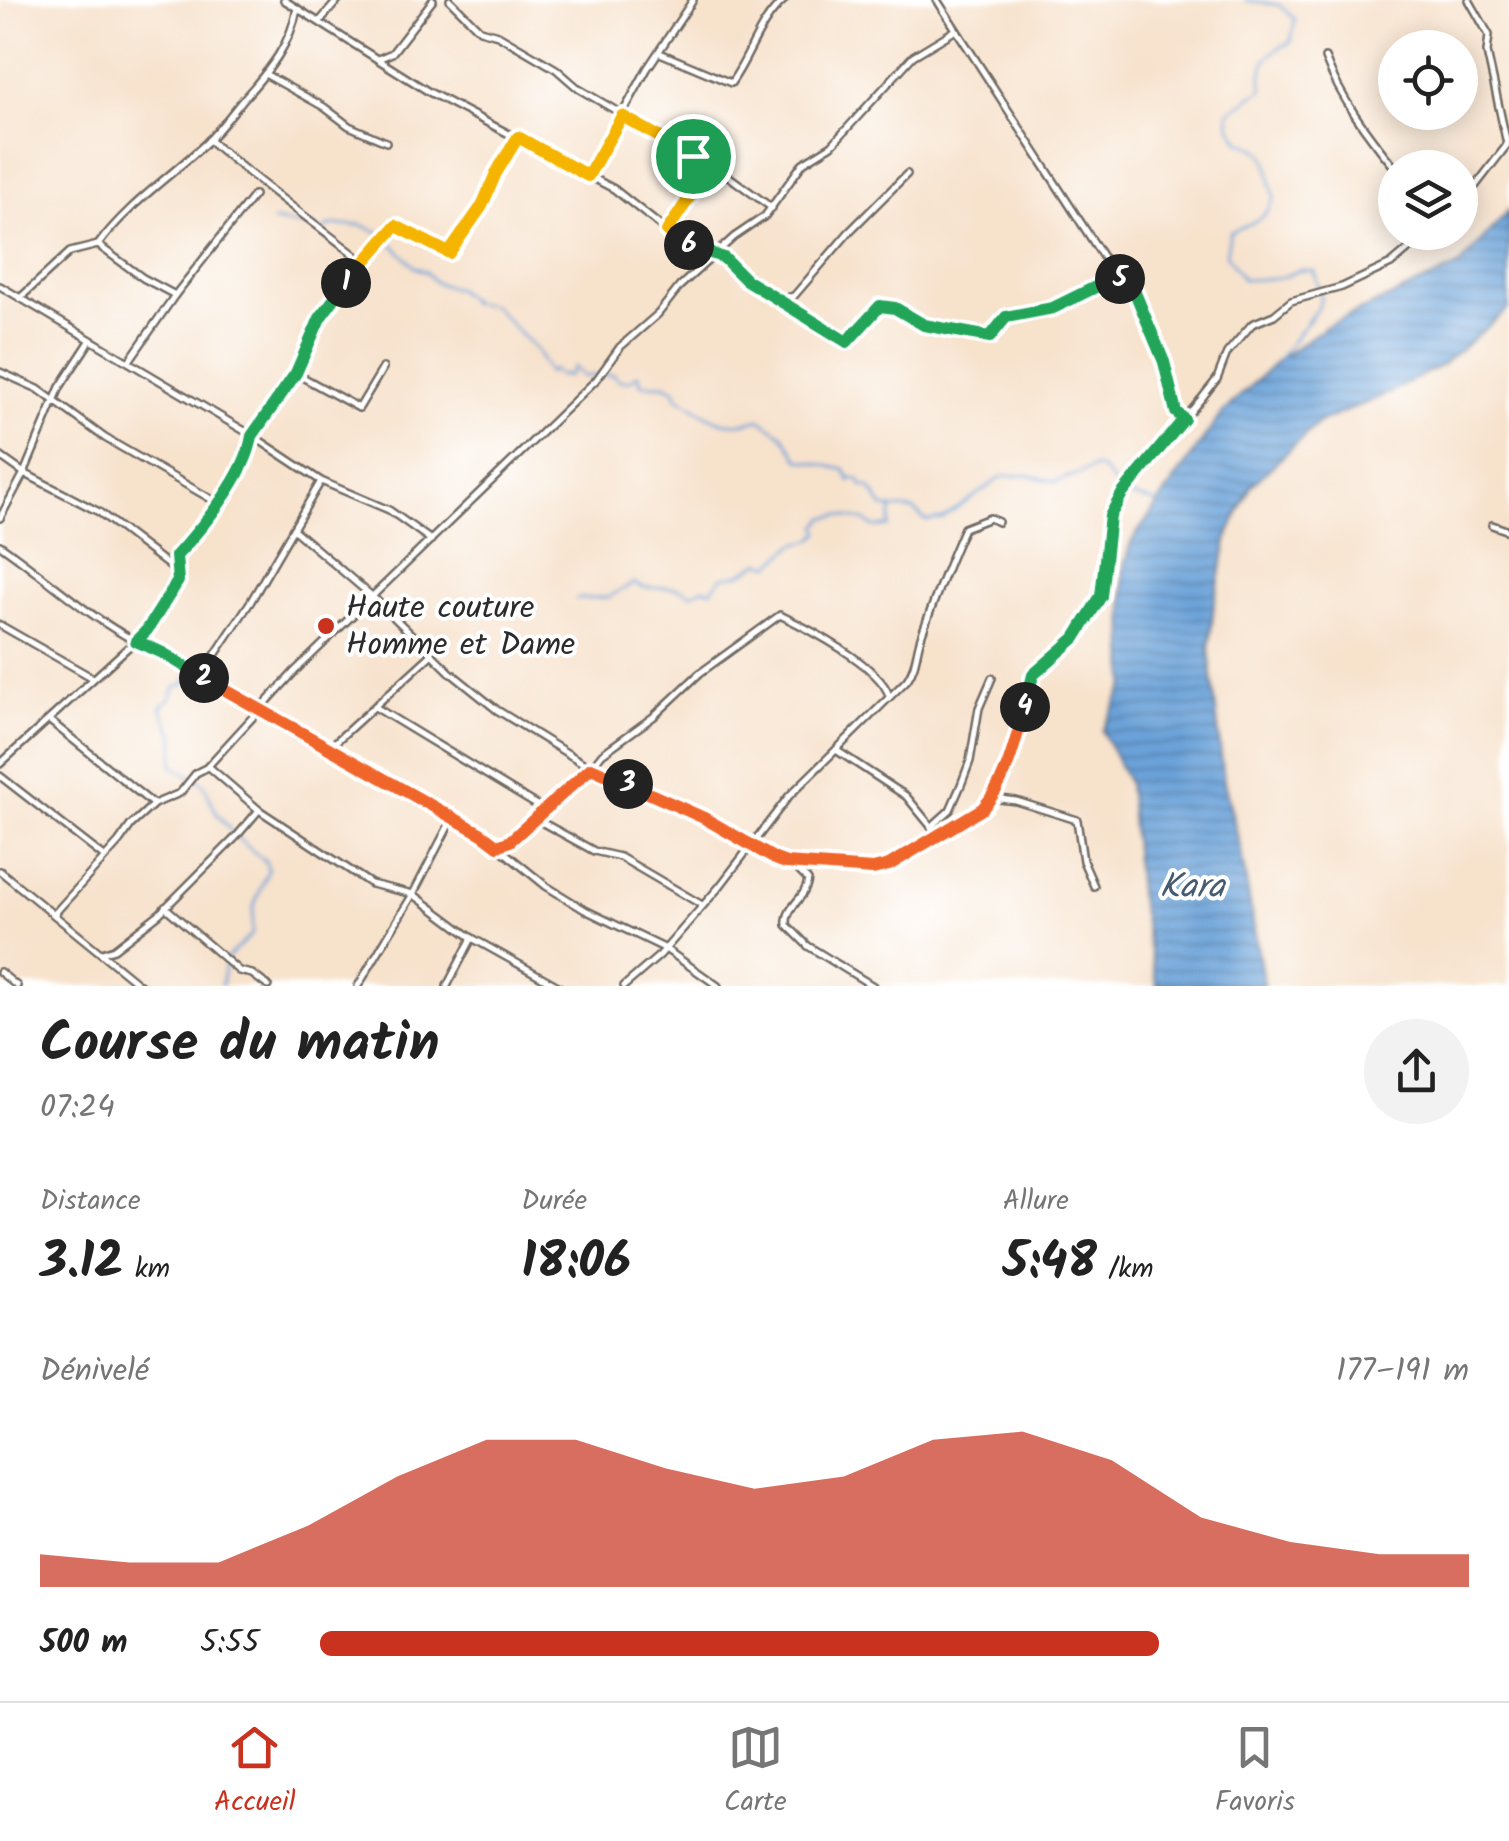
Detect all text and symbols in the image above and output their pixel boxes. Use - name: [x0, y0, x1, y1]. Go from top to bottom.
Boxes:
- map controls: [1378, 30, 1478, 250]
- button: locate: [1378, 30, 1478, 130]
- pin: [651, 114, 736, 199]
- icon: arrive: [666, 129, 721, 184]
- button: layers: [1378, 150, 1478, 250]
- pin: 6: [664, 220, 714, 270]
- text: 6: [681, 222, 697, 267]
- pin: 5: [1095, 254, 1145, 304]
- text: 5: [1113, 256, 1127, 301]
- pin: 1: [321, 258, 371, 308]
- text: 1: [342, 260, 350, 305]
- place label: Haute couture Homme et Dame: [346, 583, 575, 671]
- marker: Haute couture Homme et Dame: [315, 615, 337, 637]
- pin: 2: [179, 653, 229, 703]
- text: 2: [196, 655, 212, 700]
- pin: 4: [1000, 682, 1050, 732]
- text: 4: [1017, 684, 1033, 729]
- pin: 3: [603, 759, 653, 809]
- text: 3: [620, 761, 636, 806]
- water label: Kara: [1159, 860, 1227, 916]
- text: Course du matin: [40, 1002, 440, 1089]
- button: share: [1364, 1019, 1469, 1124]
- text: 07:24: [40, 1083, 115, 1134]
- text: Distance: [40, 1179, 141, 1224]
- text: Durée: [521, 1179, 587, 1224]
- text: Allure: [1003, 1179, 1069, 1224]
- text: 3.12: [40, 1224, 123, 1304]
- text: 18:06: [521, 1224, 631, 1304]
- text: 5:48: [1003, 1224, 1097, 1304]
- text: km: [123, 1247, 170, 1292]
- text: /km: [1097, 1247, 1154, 1292]
- text: Dénivelé: [40, 1346, 149, 1397]
- text: 177–191 m: [1336, 1346, 1469, 1397]
- text: 500 m: [40, 1618, 128, 1669]
- text: 5:55: [200, 1618, 259, 1669]
- tab: Accueil: [214, 1720, 296, 1825]
- tab: Carte: [724, 1720, 787, 1825]
- tab: Favoris: [1215, 1720, 1295, 1825]

